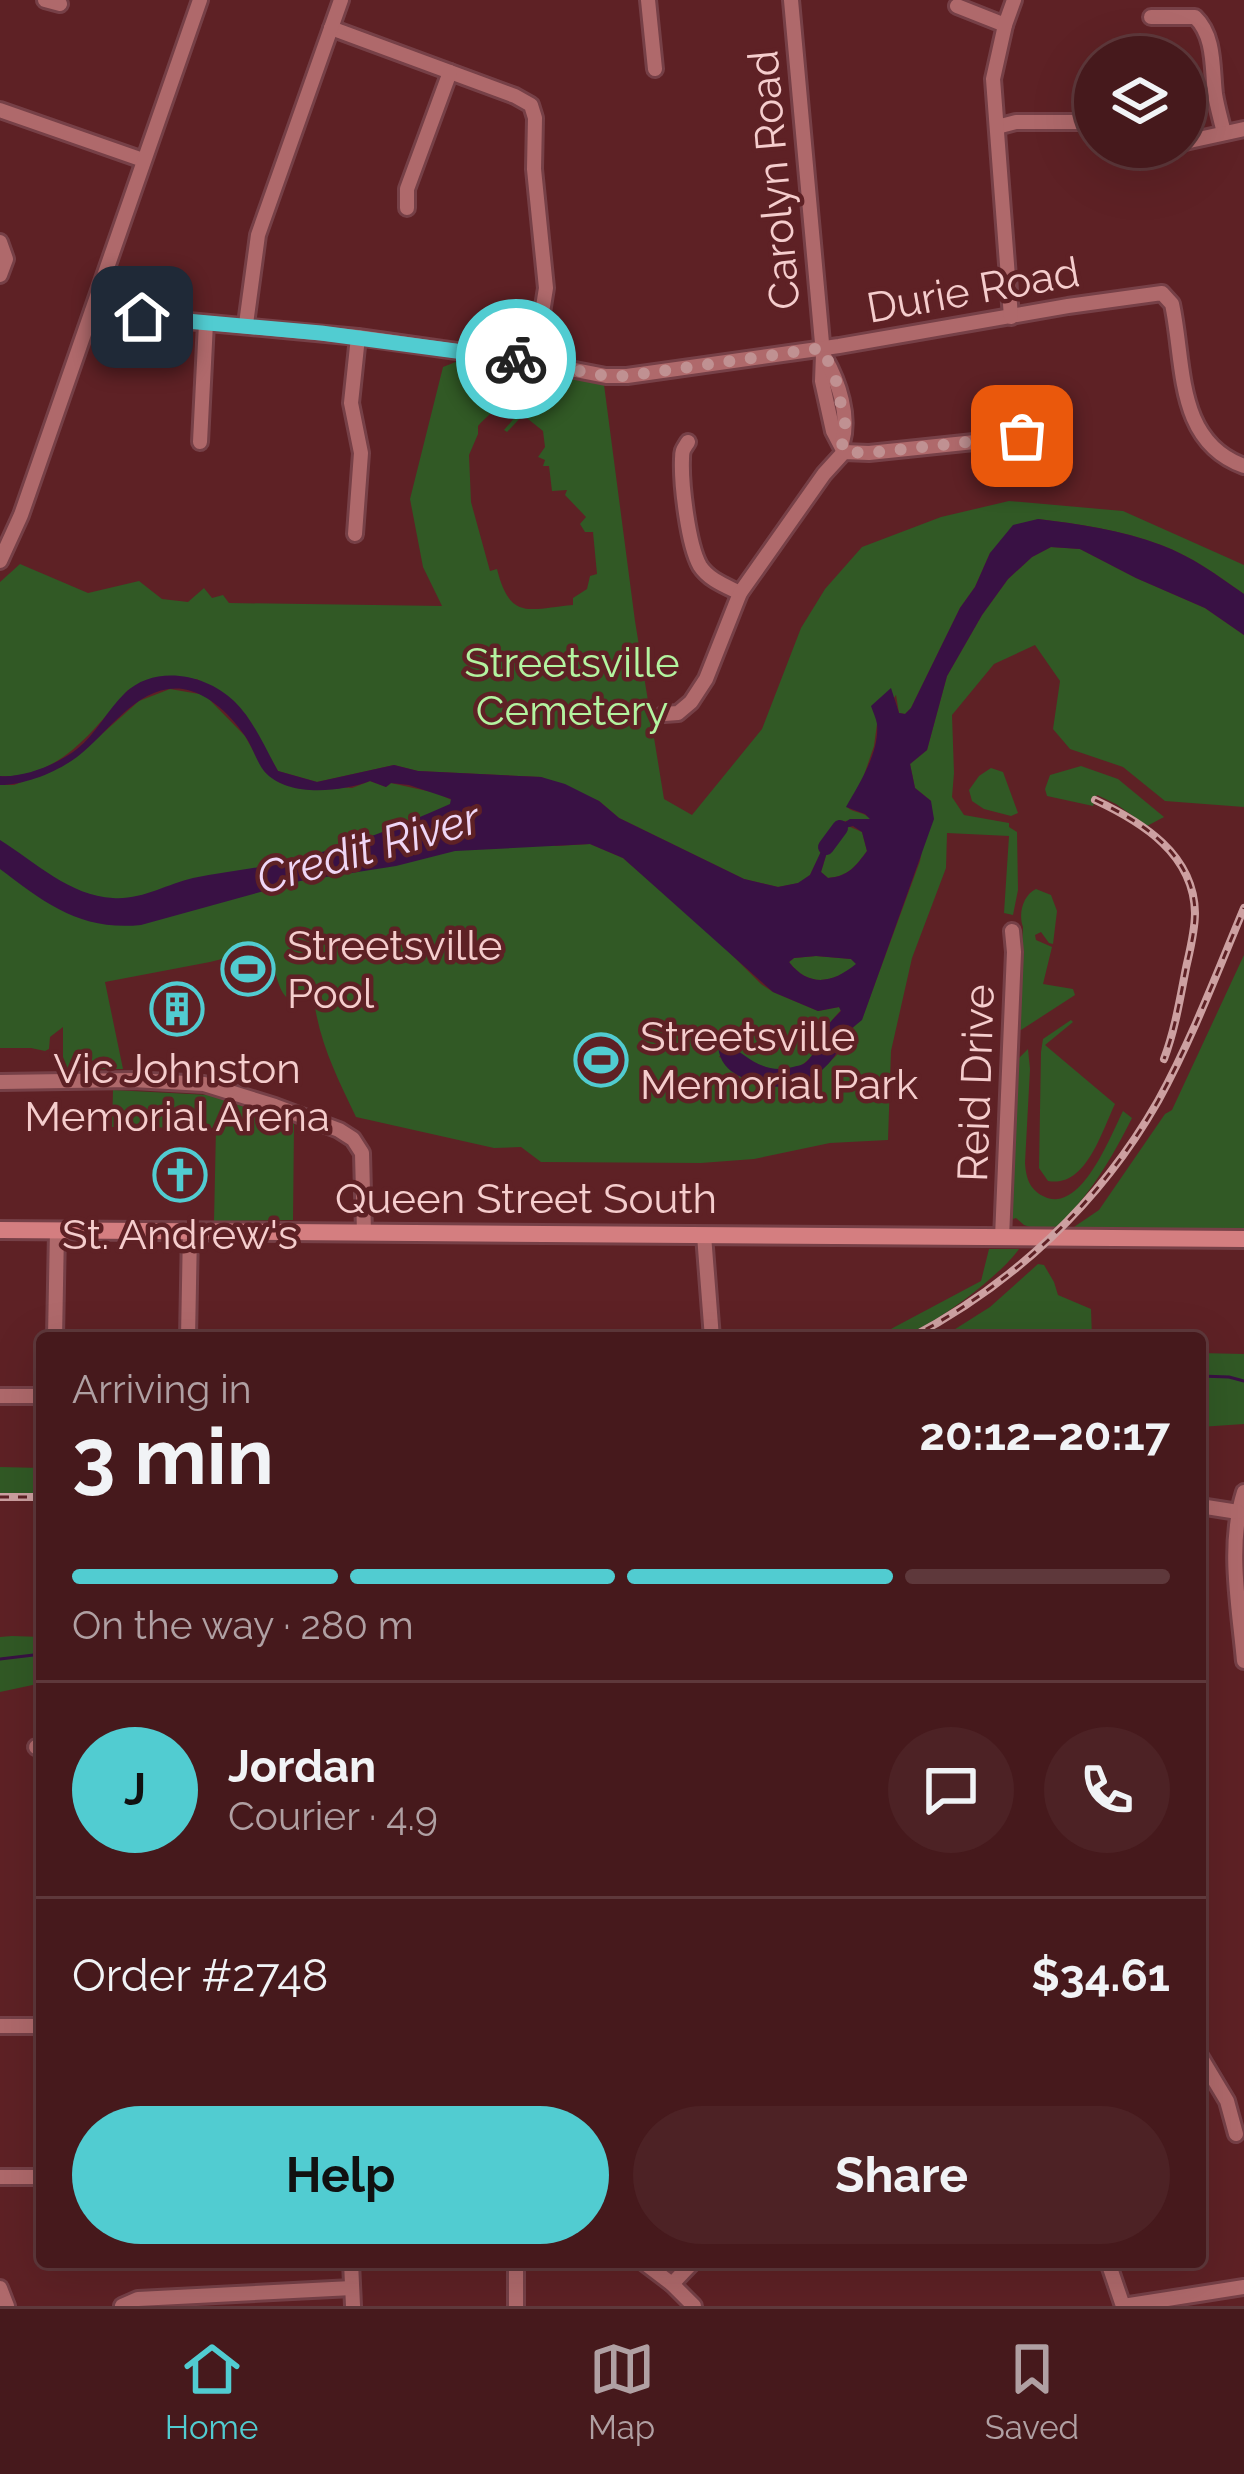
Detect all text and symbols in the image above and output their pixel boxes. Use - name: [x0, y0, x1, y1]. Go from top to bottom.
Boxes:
- map controls: [1074, 36, 1206, 168]
- button: layers: [1074, 36, 1206, 168]
- street label: Carolyn Road: [738, 48, 810, 312]
- street label: Durie Road: [863, 247, 1083, 333]
- pin: [91, 266, 193, 368]
- icon: home: [109, 284, 175, 350]
- courier: [456, 299, 576, 419]
- icon: bike: [483, 326, 549, 392]
- pin: [971, 385, 1073, 487]
- icon: bag: [989, 403, 1055, 469]
- park label: Streetsville Cemetery: [464, 638, 680, 735]
- water label: Credit River: [250, 790, 487, 905]
- place label: Streetsville Pool: [287, 921, 502, 1018]
- sports icon: Streetsville Pool: [220, 941, 276, 997]
- building icon: Vic Johnston Memorial Arena: [149, 981, 205, 1037]
- street label: Reid Drive: [948, 983, 1004, 1183]
- place label: Streetsville Memorial Park: [640, 1012, 918, 1109]
- sports icon: Streetsville Memorial Park: [573, 1032, 629, 1088]
- place label: Vic Johnston Memorial Arena: [24, 1044, 330, 1141]
- church icon: St. Andrew's: [152, 1147, 208, 1203]
- street label: Queen Street South: [335, 1174, 717, 1223]
- place label: St. Andrew's: [62, 1210, 298, 1259]
- text: Arriving in: [72, 1366, 252, 1412]
- text: 20:12–20:17: [920, 1408, 1170, 1461]
- text: 3 min: [72, 1411, 274, 1502]
- text: On the way · 280 m: [72, 1602, 414, 1648]
- button: chat: [888, 1727, 1014, 1853]
- button: phone: [1044, 1727, 1170, 1853]
- text: Jordan: [228, 1740, 376, 1793]
- text: J: [124, 1763, 146, 1816]
- text: Courier · 4.9: [228, 1793, 438, 1839]
- text: Order #2748: [72, 1949, 329, 2002]
- text: $34.61: [1031, 1949, 1170, 2002]
- button: Help: [72, 2106, 609, 2244]
- button: Share: [633, 2106, 1170, 2244]
- tab: Home: [165, 2336, 258, 2447]
- tab: Map: [588, 2336, 655, 2447]
- tab: Saved: [985, 2336, 1079, 2447]

